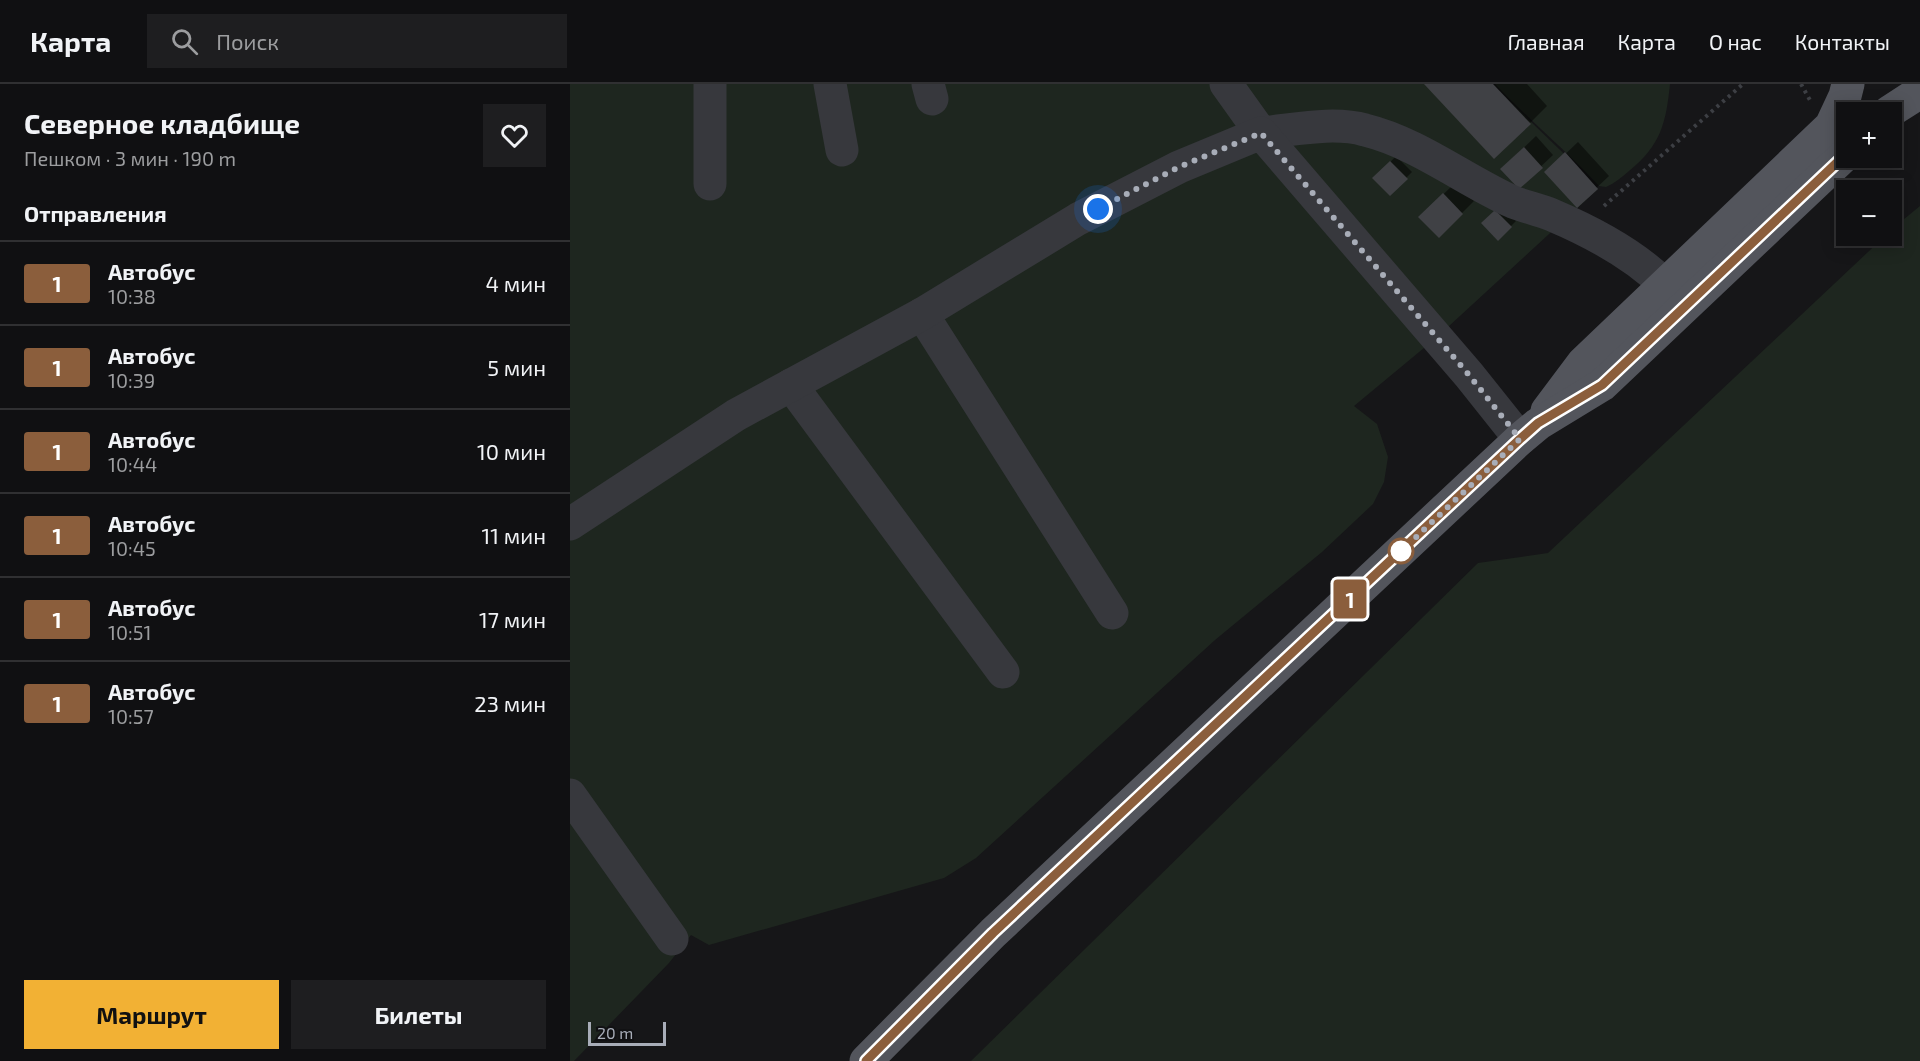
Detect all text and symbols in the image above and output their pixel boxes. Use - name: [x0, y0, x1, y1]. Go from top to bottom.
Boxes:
- search box: [147, 14, 567, 68]
- text: Карта: [30, 24, 111, 58]
- icon: search: [168, 25, 201, 58]
- text: Поиск: [216, 28, 279, 54]
- text: Главная: [1508, 29, 1585, 54]
- text: Карта: [1618, 29, 1676, 54]
- text: О нас: [1709, 29, 1762, 54]
- text: Контакты: [1795, 29, 1890, 54]
- map controls: [1836, 102, 1902, 246]
- button: +: [1836, 102, 1902, 168]
- button: heart: [483, 104, 546, 167]
- text: Северное кладбище: [24, 106, 300, 140]
- text: Пешком · 3 мин · 190 m: [24, 146, 236, 170]
- button: −: [1836, 180, 1902, 246]
- your location: [1083, 194, 1113, 224]
- text: Отправления: [24, 200, 167, 226]
- text: Автобус: [108, 258, 196, 284]
- text: 4 мин: [485, 270, 546, 296]
- text: 1: [52, 271, 62, 296]
- text: 10:38: [108, 284, 156, 308]
- text: Автобус: [108, 342, 196, 368]
- text: 5 мин: [487, 354, 546, 380]
- text: 1: [52, 355, 62, 380]
- text: 10:39: [108, 368, 155, 392]
- text: Автобус: [108, 426, 196, 452]
- text: 10 мин: [477, 438, 546, 464]
- text: 1: [52, 439, 62, 464]
- text: 10:44: [108, 452, 157, 476]
- text: Автобус: [108, 510, 196, 536]
- text: 11 мин: [481, 522, 546, 548]
- text: 1: [52, 523, 62, 548]
- text: 10:45: [108, 536, 156, 560]
- unlabelled marker: [1388, 538, 1414, 564]
- line badge: 1: [1330, 580, 1370, 618]
- text: 1: [1345, 587, 1355, 612]
- text: Автобус: [108, 594, 196, 620]
- text: 17 мин: [479, 606, 546, 632]
- text: 1: [52, 607, 62, 632]
- text: 10:51: [108, 620, 151, 644]
- text: Автобус: [108, 678, 196, 704]
- text: 23 мин: [474, 690, 546, 716]
- text: 1: [52, 691, 62, 716]
- text: 10:57: [108, 704, 154, 728]
- button: Маршрут: [24, 980, 279, 1049]
- button: Билеты: [291, 980, 546, 1049]
- scale bar: [588, 1019, 666, 1046]
- text: 20 m: [597, 1023, 633, 1042]

